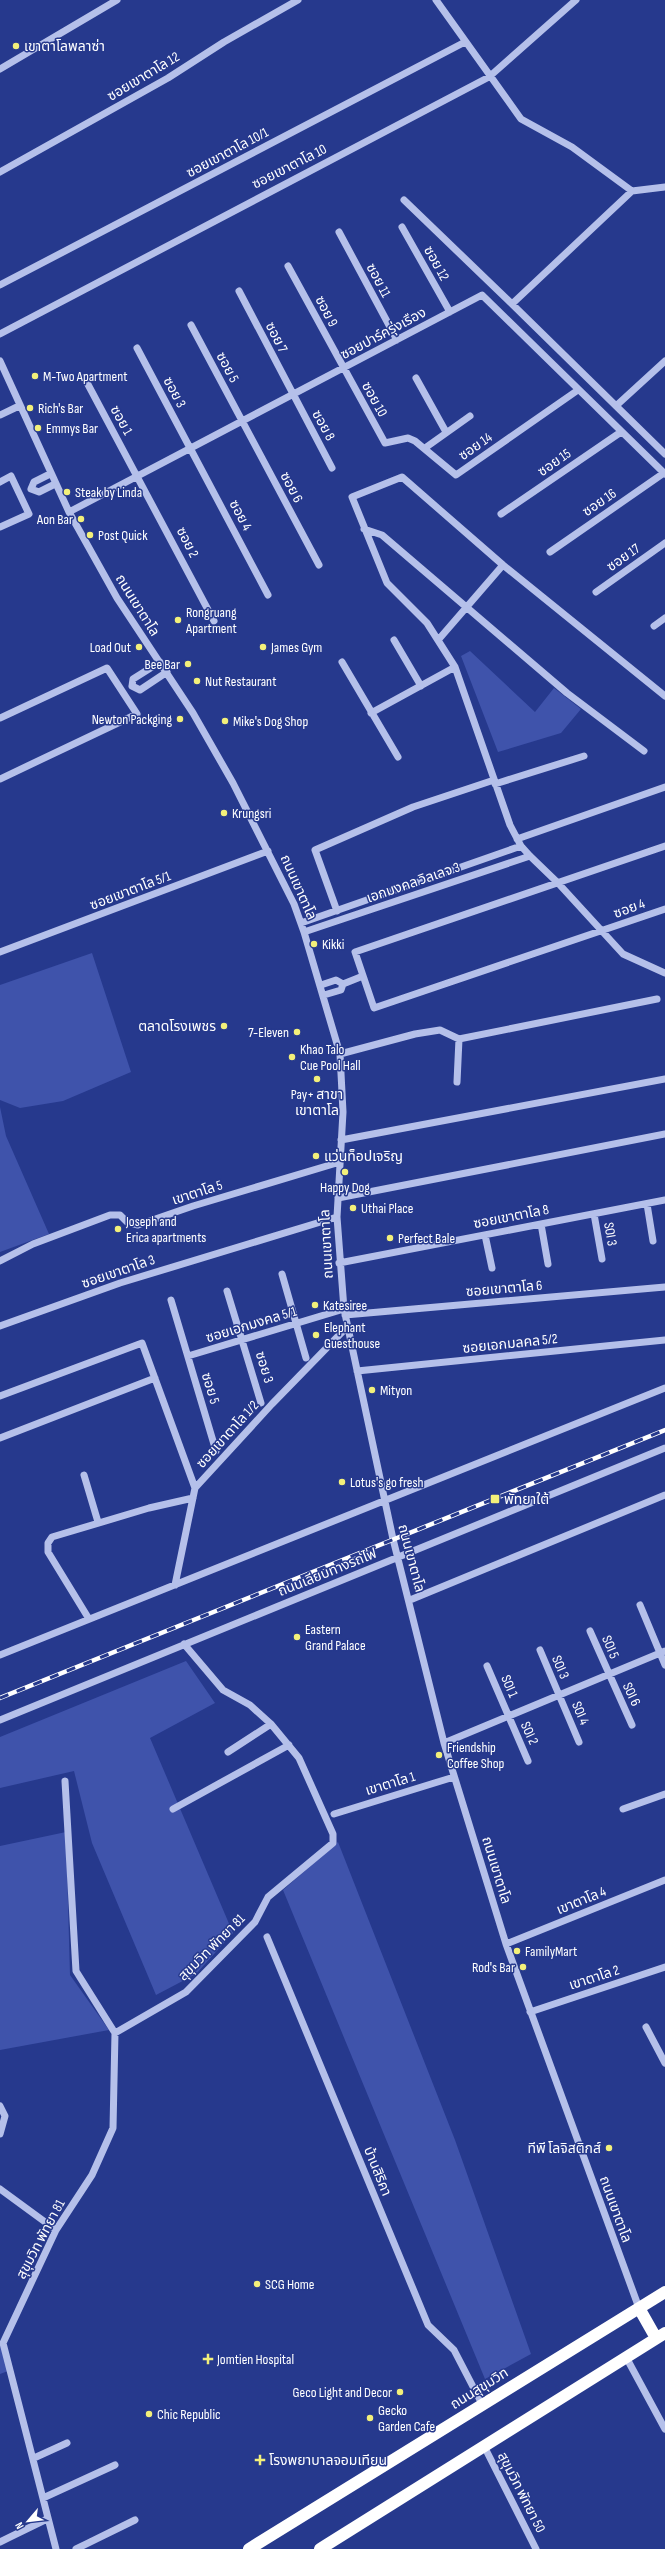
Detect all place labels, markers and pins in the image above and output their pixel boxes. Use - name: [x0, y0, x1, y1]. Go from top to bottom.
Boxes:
- place label: เขาตาโลพลาซ่า: [24, 38, 105, 55]
- marker: เขาตาโลพลาซ่า: [11, 41, 21, 51]
- place label: M-Two Apartment: [43, 368, 128, 385]
- marker: M-Two Apartment: [30, 371, 40, 381]
- place label: Rich's Bar: [38, 400, 83, 417]
- marker: Rich's Bar: [25, 403, 35, 413]
- place label: Emmys Bar: [46, 420, 98, 437]
- marker: Emmys Bar: [33, 423, 43, 433]
- place label: Steak by Linda: [75, 484, 142, 501]
- marker: Steak by Linda: [62, 487, 72, 497]
- place label: Aon Bar: [36, 511, 73, 528]
- marker: Aon Bar: [76, 514, 86, 524]
- place label: Post Quick: [98, 527, 148, 544]
- marker: Post Quick: [85, 530, 95, 540]
- place label: Rongruang Apartment: [185, 604, 237, 637]
- marker: Rongruang Apartment: [173, 615, 183, 625]
- place label: Load Out: [90, 639, 131, 656]
- place label: James Gym: [270, 639, 322, 656]
- marker: Load Out: [134, 642, 144, 652]
- marker: James Gym: [258, 642, 268, 652]
- place label: Bee Bar: [145, 656, 180, 673]
- marker: Bee Bar: [183, 659, 193, 669]
- place label: Nut Restaurant: [205, 673, 276, 690]
- marker: Nut Restaurant: [192, 676, 202, 686]
- place label: Newton Packging: [92, 711, 172, 728]
- place label: Mike's Dog Shop: [233, 713, 308, 730]
- marker: Newton Packging: [175, 714, 185, 724]
- marker: Mike's Dog Shop: [220, 716, 230, 726]
- place label: Krungsri: [232, 805, 271, 822]
- marker: Krungsri: [219, 808, 229, 818]
- place label: Kikki: [322, 936, 344, 953]
- marker: Kikki: [309, 939, 319, 949]
- place label: ตลาดโรงเพชร: [138, 1018, 216, 1035]
- marker: ตลาดโรงเพชร: [219, 1021, 229, 1031]
- place label: 7-Eleven: [248, 1024, 289, 1041]
- marker: 7-Eleven: [292, 1027, 302, 1037]
- place label: Khao Talo Cue Pool Hall: [300, 1041, 361, 1074]
- marker: Khao Talo Cue Pool Hall: [287, 1052, 297, 1062]
- marker: Pay+ สาขา เขาตาโล: [312, 1074, 322, 1084]
- place label: Pay+ สาขา เขาตาโล: [291, 1086, 343, 1119]
- place label: แว่นท็อปเจริญ: [324, 1148, 403, 1165]
- marker: แว่นท็อปเจริญ: [311, 1151, 321, 1161]
- marker: Happy Dog: [340, 1167, 350, 1177]
- place label: Happy Dog: [320, 1179, 370, 1196]
- place label: Uthai Place: [361, 1200, 414, 1217]
- marker: Uthai Place: [348, 1203, 358, 1213]
- place label: Joseph and Erica apartments: [125, 1213, 206, 1246]
- marker: Joseph and Erica apartments: [113, 1224, 123, 1234]
- place label: Perfect Bale: [398, 1230, 455, 1247]
- marker: Perfect Bale: [385, 1233, 395, 1243]
- place label: Katesiree: [323, 1297, 367, 1314]
- marker: Katesiree: [310, 1300, 320, 1310]
- place label: Elephant Guesthouse: [324, 1319, 380, 1352]
- marker: Elephant Guesthouse: [311, 1330, 321, 1340]
- place label: Mityon: [380, 1382, 412, 1399]
- marker: Mityon: [367, 1385, 377, 1395]
- place label: Lotus's go fresh: [350, 1474, 424, 1491]
- marker: Lotus's go fresh: [337, 1477, 347, 1487]
- place label: พัทยาใต้: [504, 1491, 549, 1508]
- marker: พัทยาใต้: [489, 1493, 501, 1505]
- place label: Eastern Grand Palace: [305, 1621, 366, 1654]
- marker: Eastern Grand Palace: [292, 1632, 302, 1642]
- place label: Friendship Coffee Shop: [447, 1739, 504, 1772]
- marker: Friendship Coffee Shop: [434, 1750, 444, 1760]
- place label: FamilyMart: [525, 1943, 577, 1960]
- marker: FamilyMart: [512, 1946, 522, 1956]
- place label: Rod's Bar: [472, 1959, 515, 1976]
- marker: Rod's Bar: [518, 1962, 528, 1972]
- place label: ทีพี โลจิสติกส์: [528, 2140, 601, 2157]
- marker: ทีพี โลจิสติกส์: [604, 2143, 614, 2153]
- place label: SCG Home: [265, 2276, 314, 2293]
- marker: SCG Home: [252, 2279, 262, 2289]
- place label: Jomtien Hospital: [216, 2351, 294, 2368]
- marker: Jomtien Hospital: [202, 2353, 214, 2365]
- place label: Geco Light and Decor: [292, 2384, 392, 2401]
- marker: Geco Light and Decor: [395, 2387, 405, 2397]
- place label: Gecko Garden Cafe: [378, 2402, 435, 2435]
- place label: Chic Republic: [157, 2406, 221, 2423]
- marker: Chic Republic: [144, 2409, 154, 2419]
- marker: Gecko Garden Cafe: [365, 2413, 375, 2423]
- place label: โรงพยาบาลจอมเทียน: [269, 2452, 387, 2469]
- marker: โรงพยาบาลจอมเทียน: [254, 2454, 266, 2466]

